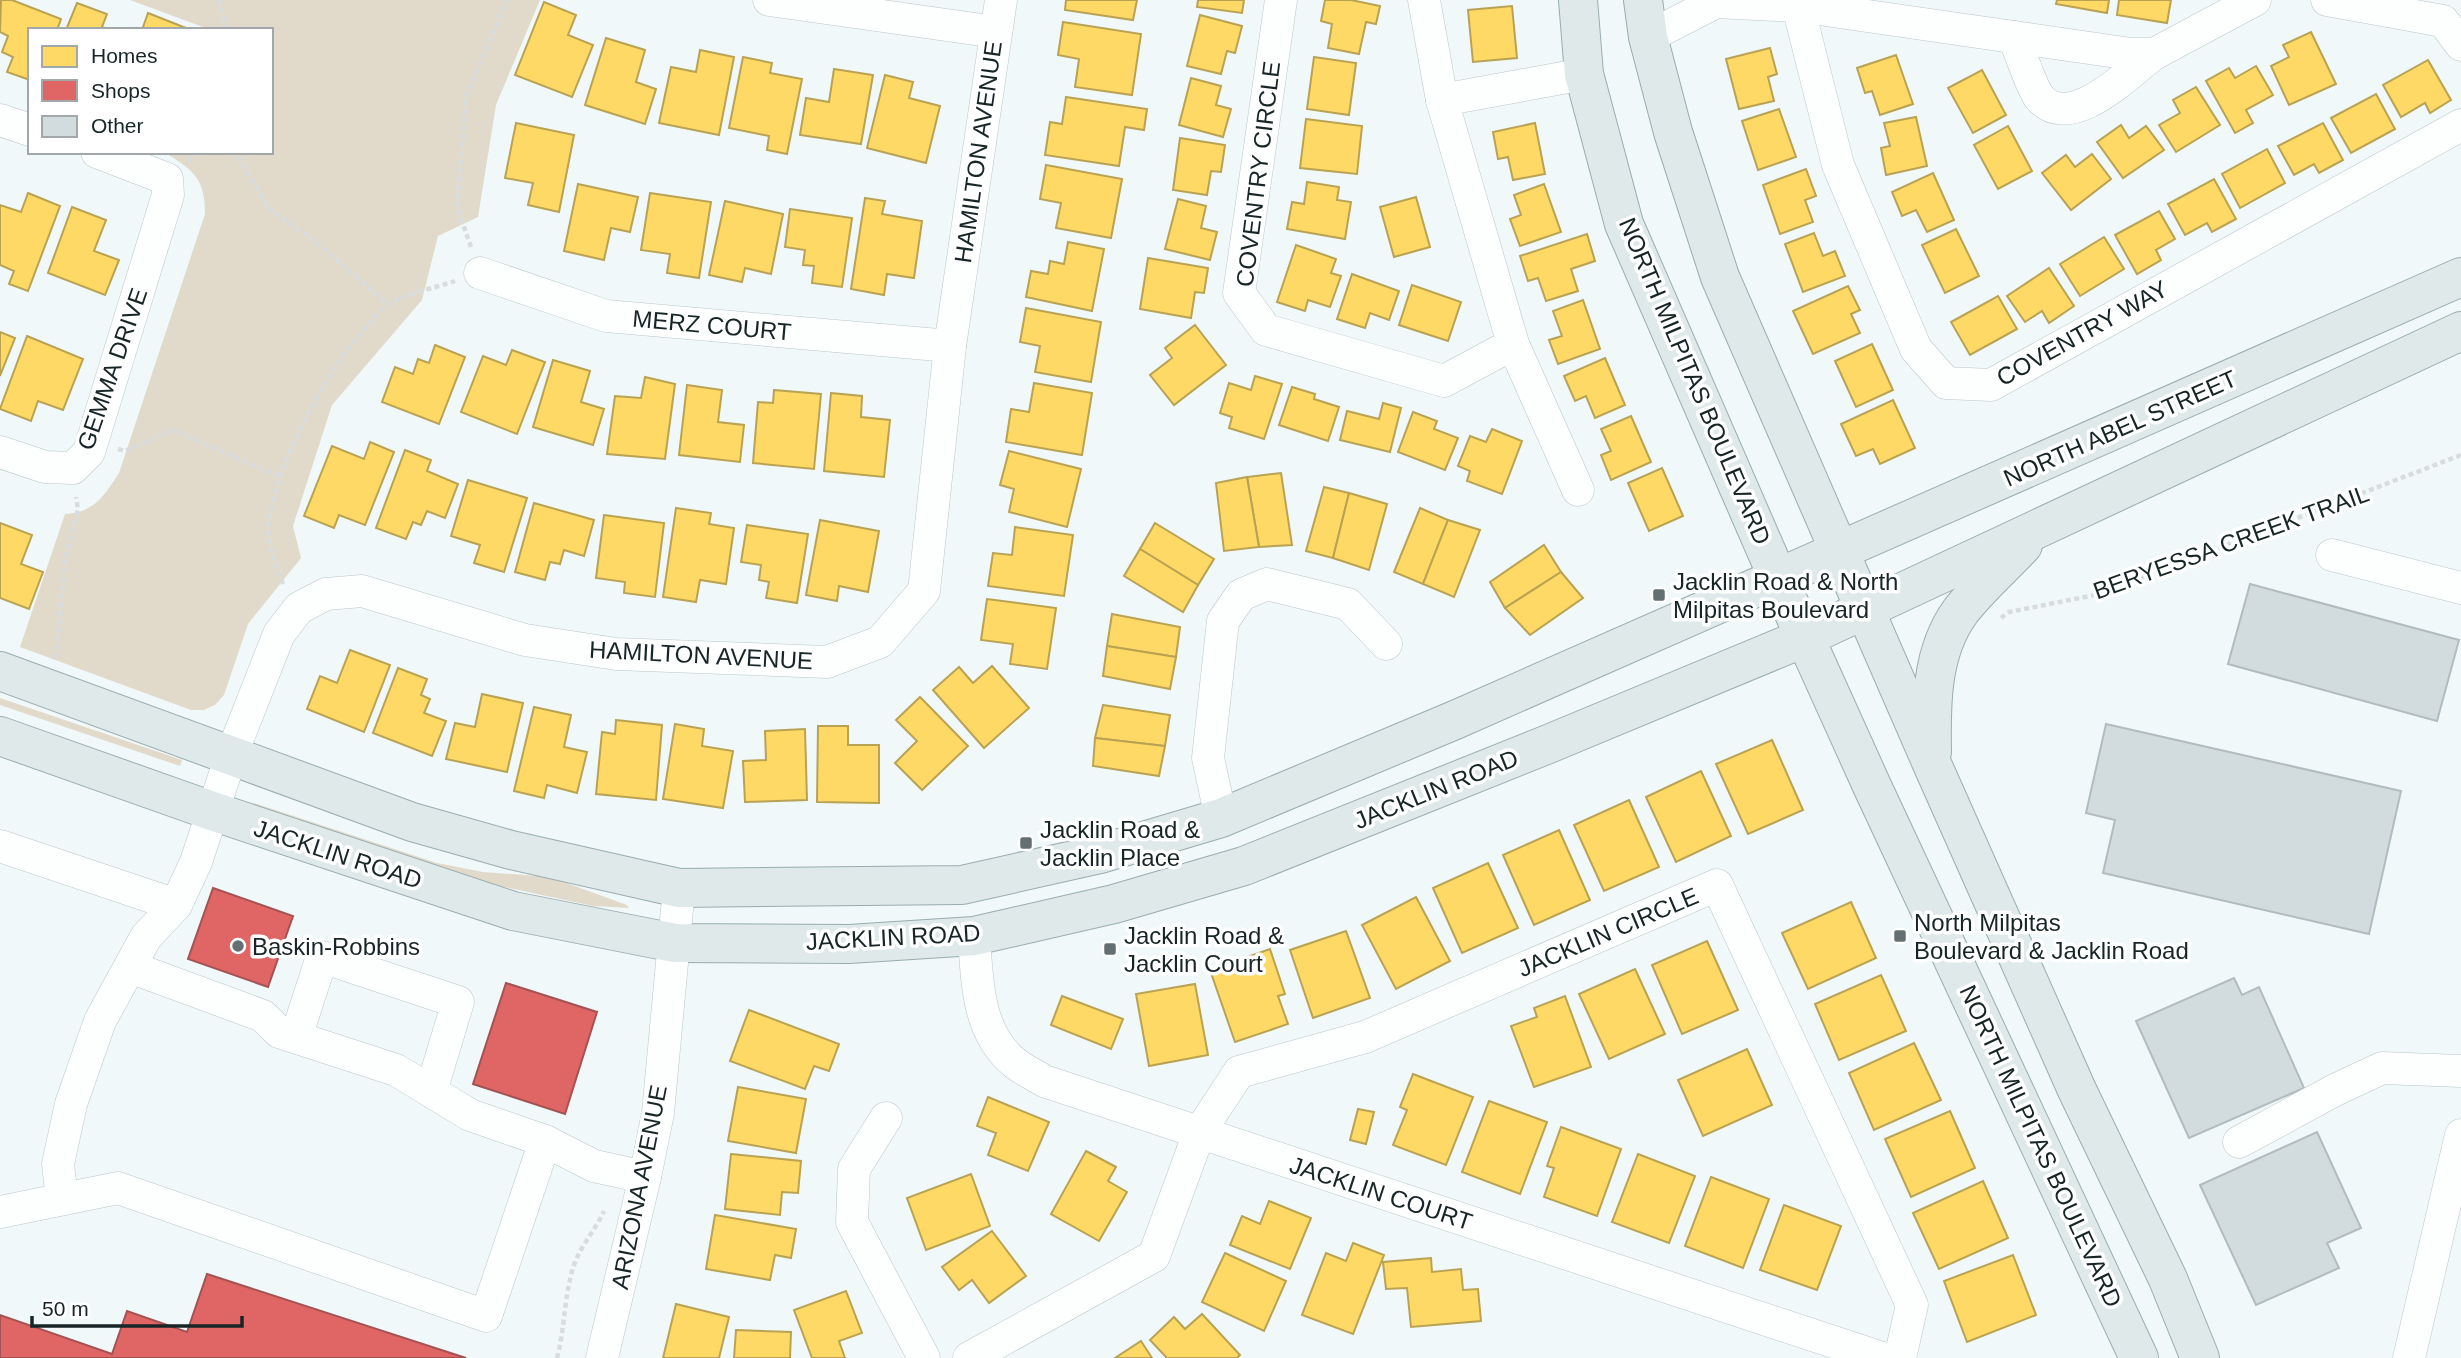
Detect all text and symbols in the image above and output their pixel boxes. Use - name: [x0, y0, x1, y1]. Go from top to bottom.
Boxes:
- legend: [28, 28, 273, 154]
- street label: HAMILTON AVENUE: [949, 39, 1007, 265]
- text: Homes: [91, 44, 158, 67]
- street label: COVENTRY CIRCLE: [1231, 60, 1285, 288]
- text: Shops: [91, 79, 151, 102]
- text: Other: [91, 114, 144, 137]
- street label: NORTH MILPITAS BOULEVARD: [1614, 214, 1776, 548]
- street label: COVENTRY WAY: [1992, 275, 2172, 391]
- street label: GEMMA DRIVE: [72, 285, 152, 453]
- street label: MERZ COURT: [631, 305, 793, 345]
- street label: NORTH ABEL STREET: [1999, 364, 2241, 492]
- street label: BERYESSA CREEK TRAIL: [2090, 480, 2372, 604]
- place label: Jacklin Road & North Milpitas Boulevard: [1673, 568, 1898, 623]
- marker: Jacklin Road & North Milpitas Boulevard: [1651, 587, 1667, 603]
- street label: HAMILTON AVENUE: [588, 636, 814, 674]
- street label: JACKLIN ROAD: [1350, 744, 1522, 834]
- street label: JACKLIN ROAD: [251, 814, 425, 894]
- place label: Jacklin Road & Jacklin Place: [1040, 816, 1200, 871]
- marker: Jacklin Road & Jacklin Place: [1018, 835, 1034, 851]
- street label: JACKLIN CIRCLE: [1514, 882, 1702, 982]
- place label: North Milpitas Boulevard & Jacklin Road: [1914, 909, 2189, 964]
- street label: JACKLIN ROAD: [805, 919, 981, 955]
- place label: Jacklin Road & Jacklin Court: [1124, 922, 1284, 977]
- marker: North Milpitas Boulevard & Jacklin Road: [1892, 928, 1908, 944]
- place label: Baskin-Robbins: [252, 933, 420, 960]
- marker: Baskin-Robbins: [230, 938, 246, 954]
- marker: Jacklin Road & Jacklin Court: [1102, 941, 1118, 957]
- street label: NORTH MILPITAS BOULEVARD: [1954, 981, 2128, 1311]
- street label: ARIZONA AVENUE: [606, 1083, 672, 1291]
- street label: JACKLIN COURT: [1286, 1151, 1476, 1235]
- scale bar: [32, 1284, 242, 1328]
- text: 50 m: [42, 1297, 89, 1320]

